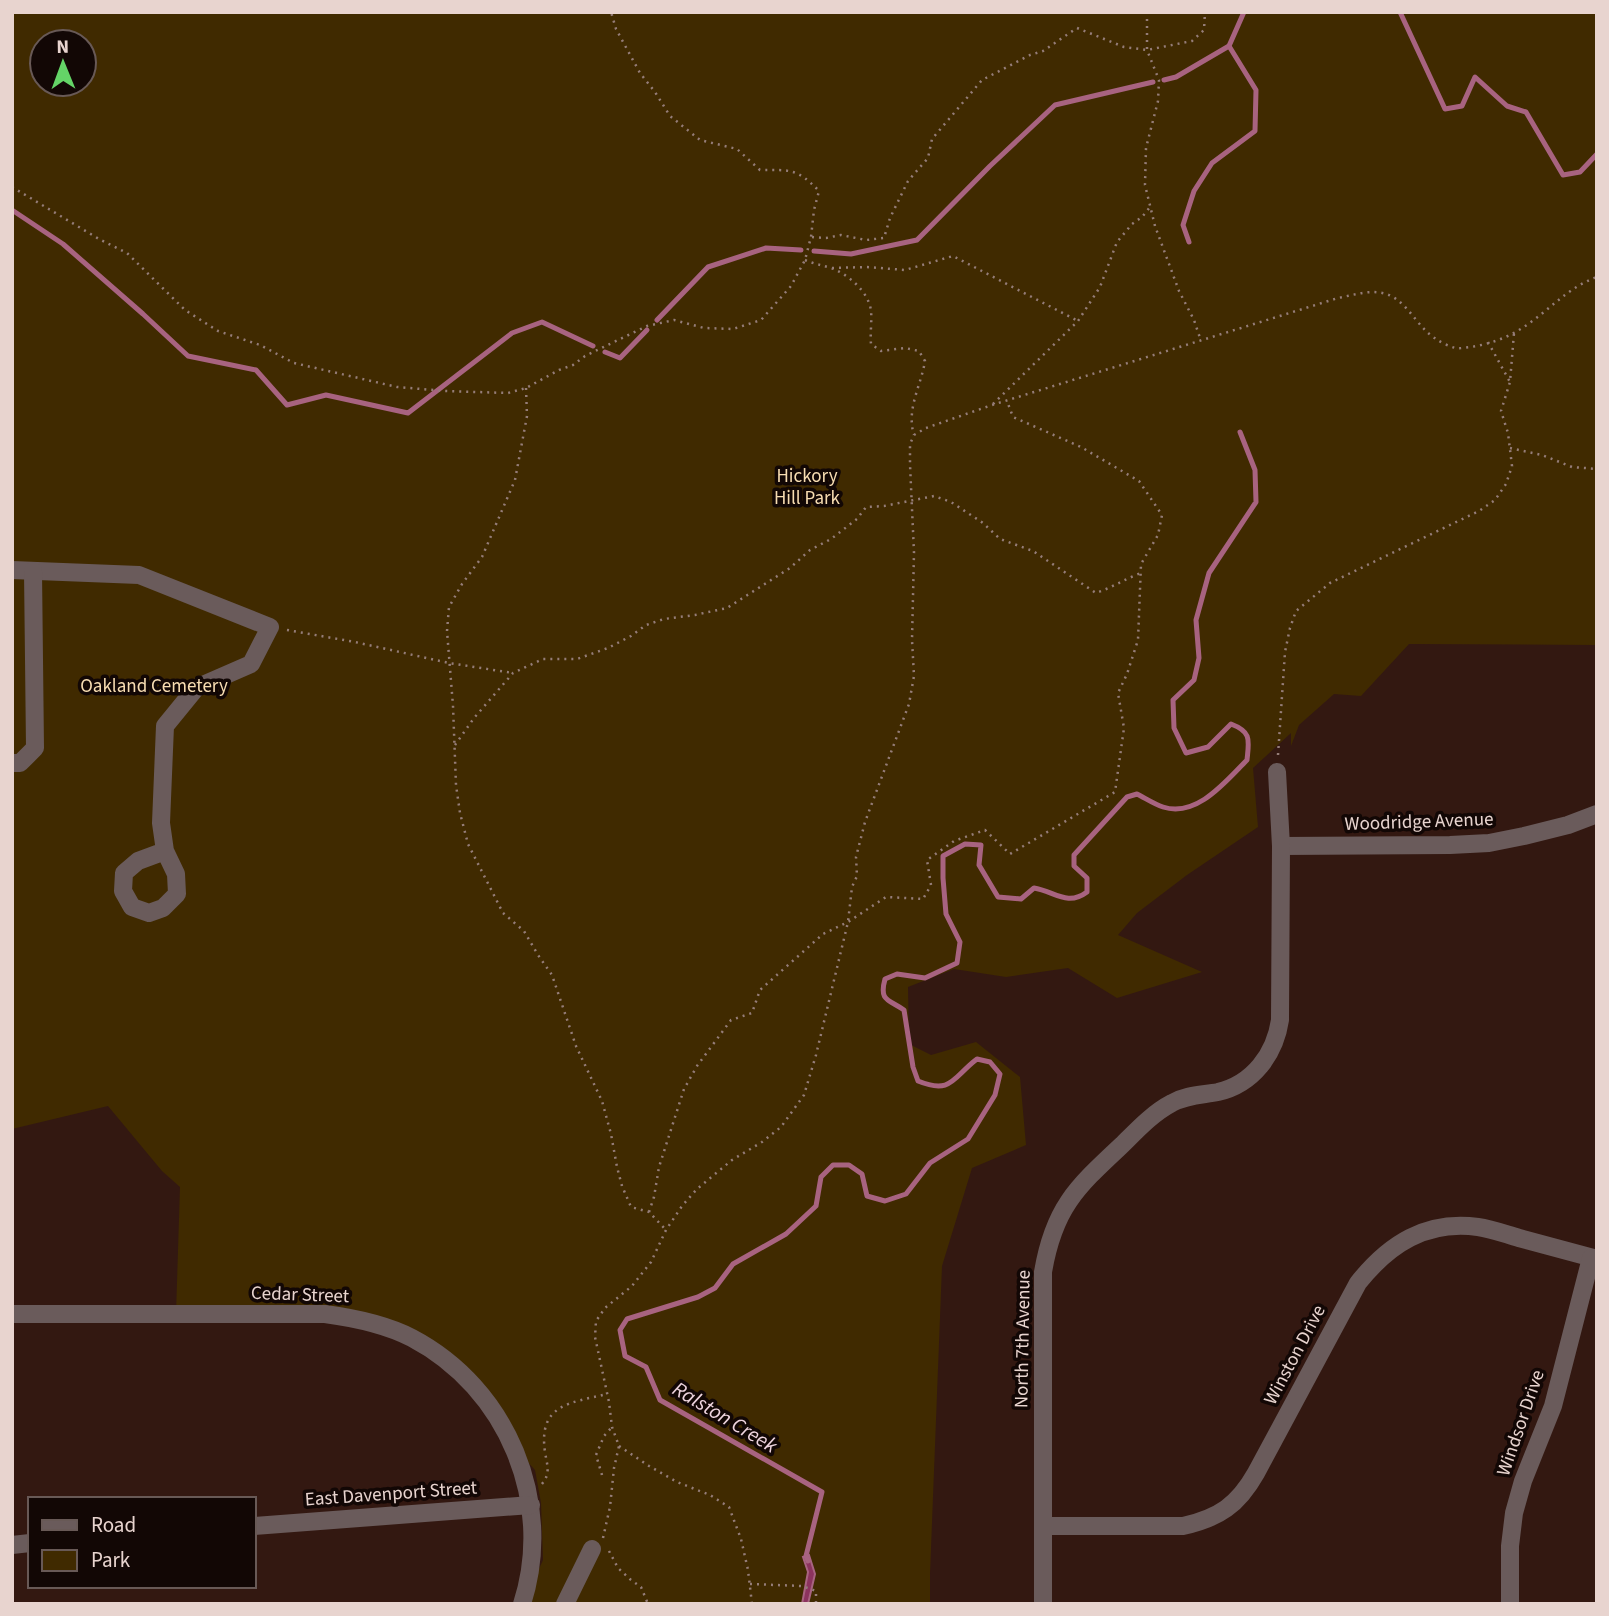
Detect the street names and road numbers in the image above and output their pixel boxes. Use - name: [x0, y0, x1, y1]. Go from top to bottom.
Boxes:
- street label: Woodridge Avenue: [1344, 806, 1494, 838]
- street label: North 7th Avenue: [1008, 1270, 1038, 1408]
- street label: Cedar Street: [250, 1280, 350, 1310]
- street label: Winston Drive: [1257, 1300, 1333, 1410]
- street label: Windsor Drive: [1490, 1366, 1552, 1480]
- street label: East Davenport Street: [304, 1474, 479, 1513]

